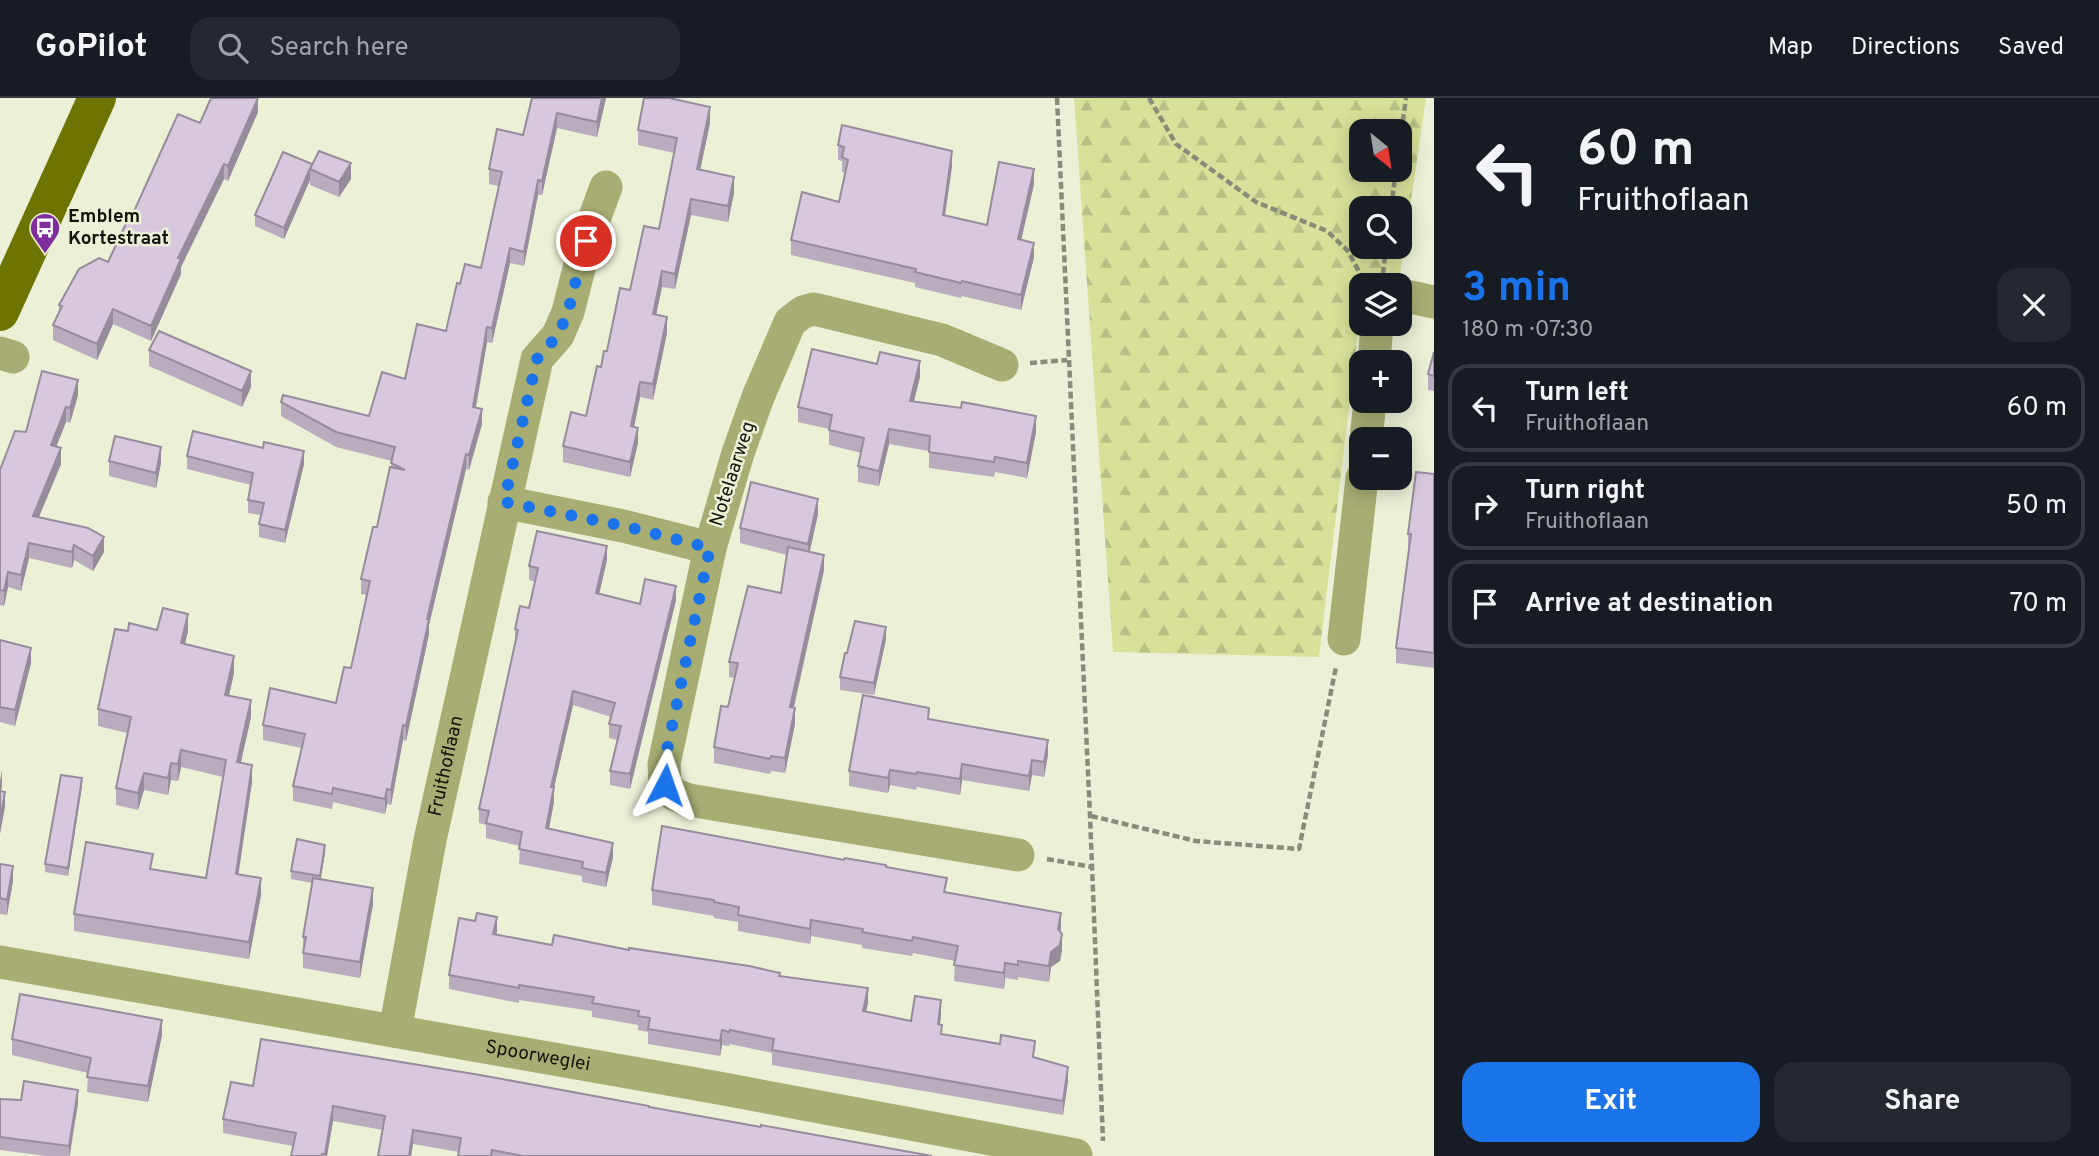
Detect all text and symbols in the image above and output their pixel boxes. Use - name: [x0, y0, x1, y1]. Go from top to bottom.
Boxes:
- search box: [190, 17, 680, 80]
- text: GoPilot: [35, 27, 148, 69]
- icon: search: [214, 29, 252, 67]
- text: Search here: [270, 32, 408, 65]
- text: Map: [1768, 33, 1813, 63]
- text: Directions: [1851, 33, 1960, 63]
- text: Saved: [1998, 33, 2064, 63]
- north arrow: [1349, 119, 1412, 182]
- map controls: [1349, 119, 1412, 490]
- text: 60 m: [1577, 121, 1695, 183]
- icon: left: [1462, 126, 1553, 217]
- text: Fruithoflaan: [1577, 182, 1750, 222]
- button: search: [1349, 196, 1412, 259]
- place label: Emblem Kortestraat: [68, 205, 169, 251]
- bus stop icon: Emblem Kortestraat: [28, 211, 62, 255]
- pin: [556, 211, 616, 271]
- icon: arrive: [567, 222, 605, 260]
- text: 3 min: [1462, 263, 1571, 316]
- button: close: [1997, 268, 2071, 342]
- button: layers: [1349, 273, 1412, 336]
- text: 180 m · 07:30: [1462, 316, 1594, 345]
- button: +: [1349, 350, 1412, 413]
- text: Turn left: [1525, 377, 1629, 410]
- icon: left: [1466, 389, 1504, 427]
- text: 60 m: [2007, 392, 2067, 425]
- text: Fruithoflaan: [1525, 410, 1649, 439]
- street label: Notelaarweg: [705, 419, 761, 529]
- button: −: [1349, 427, 1412, 490]
- text: Turn right: [1525, 475, 1645, 508]
- icon: right: [1466, 487, 1504, 525]
- text: 50 m: [2006, 490, 2067, 523]
- text: Fruithoflaan: [1525, 508, 1649, 537]
- icon: arrive: [1466, 585, 1504, 623]
- text: Arrive at destination: [1525, 588, 1773, 621]
- text: 70 m: [2009, 588, 2067, 621]
- street label: Fruithoflaan: [424, 713, 469, 819]
- position arrow: [628, 748, 702, 822]
- street label: Spoorweglei: [484, 1035, 592, 1077]
- button: Exit: [1462, 1062, 1760, 1142]
- button: Share: [1774, 1062, 2071, 1142]

